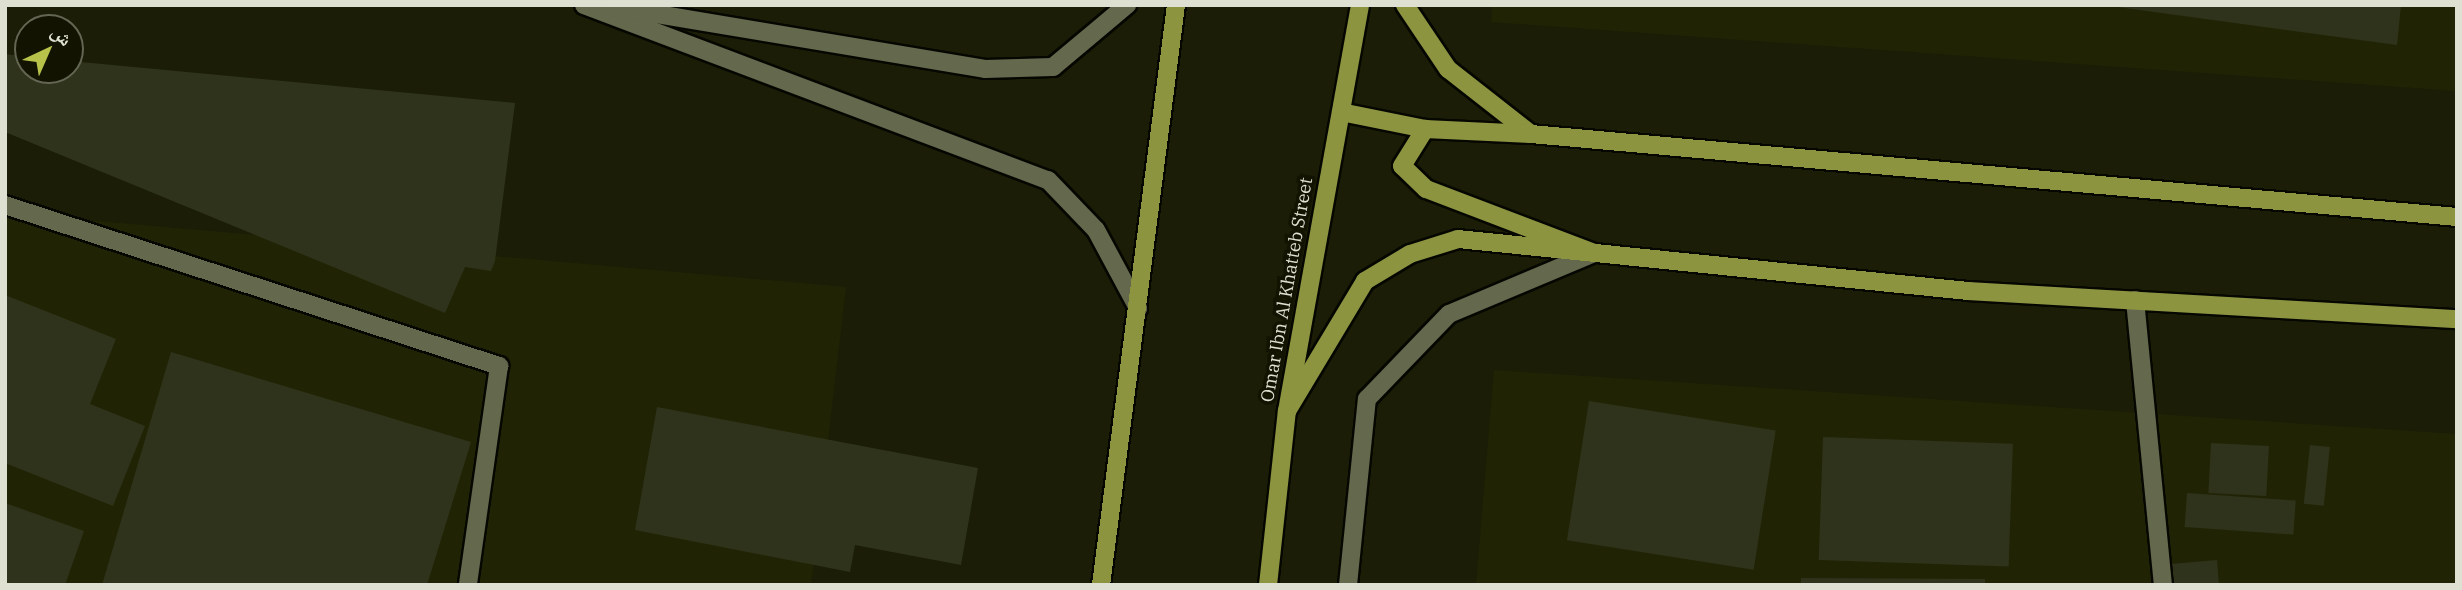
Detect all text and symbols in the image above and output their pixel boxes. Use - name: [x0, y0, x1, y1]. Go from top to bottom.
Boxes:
- north arrow: [14, 14, 84, 84]
- text: ش: [47, 20, 78, 51]
- street label: Omar Ibn Al Khatteb Street: [1257, 176, 1317, 404]

